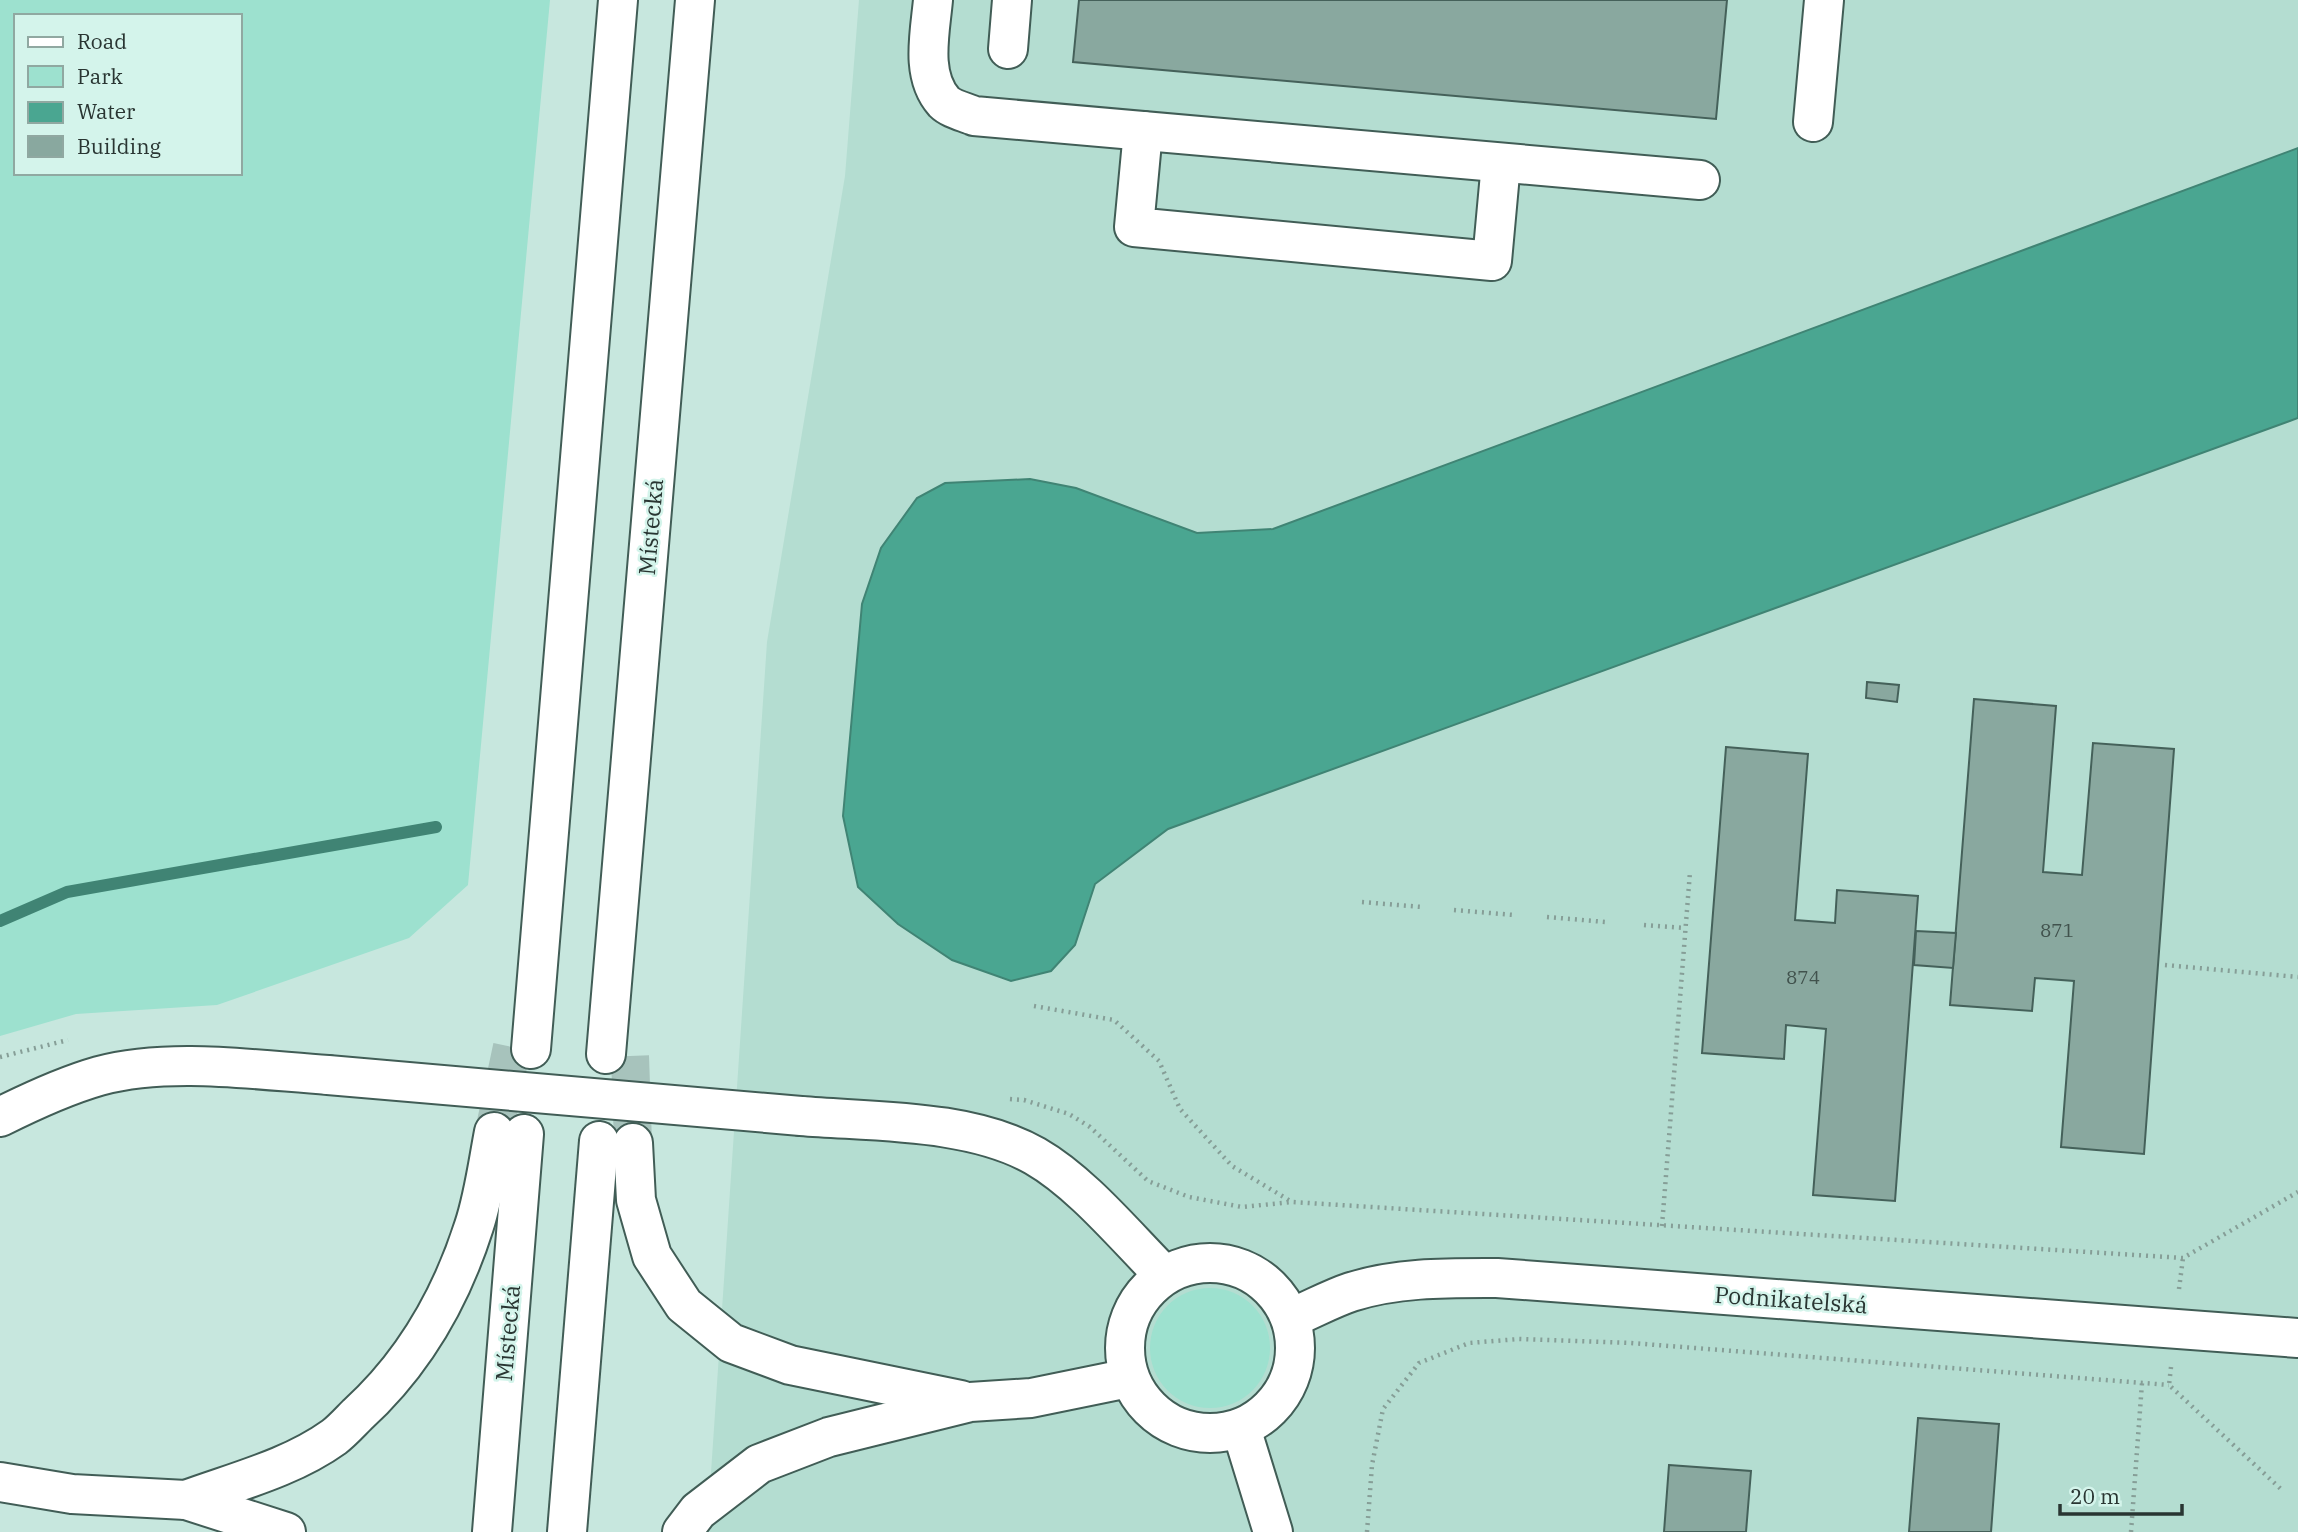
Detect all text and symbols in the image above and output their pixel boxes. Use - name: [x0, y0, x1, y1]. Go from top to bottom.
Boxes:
- legend: [14, 14, 242, 175]
- text: Road: [77, 27, 127, 55]
- text: Park: [77, 62, 124, 90]
- text: Water: [77, 97, 136, 125]
- text: Building: [77, 132, 162, 160]
- street label: Místecká: [631, 477, 669, 576]
- house number: 871: [2040, 918, 2074, 942]
- house number: 874: [1786, 965, 1820, 989]
- street label: Podnikatelská: [1714, 1279, 1869, 1319]
- street label: Místecká: [488, 1283, 526, 1382]
- scale bar: [2060, 1472, 2182, 1516]
- text: 20 m: [2070, 1482, 2120, 1510]

